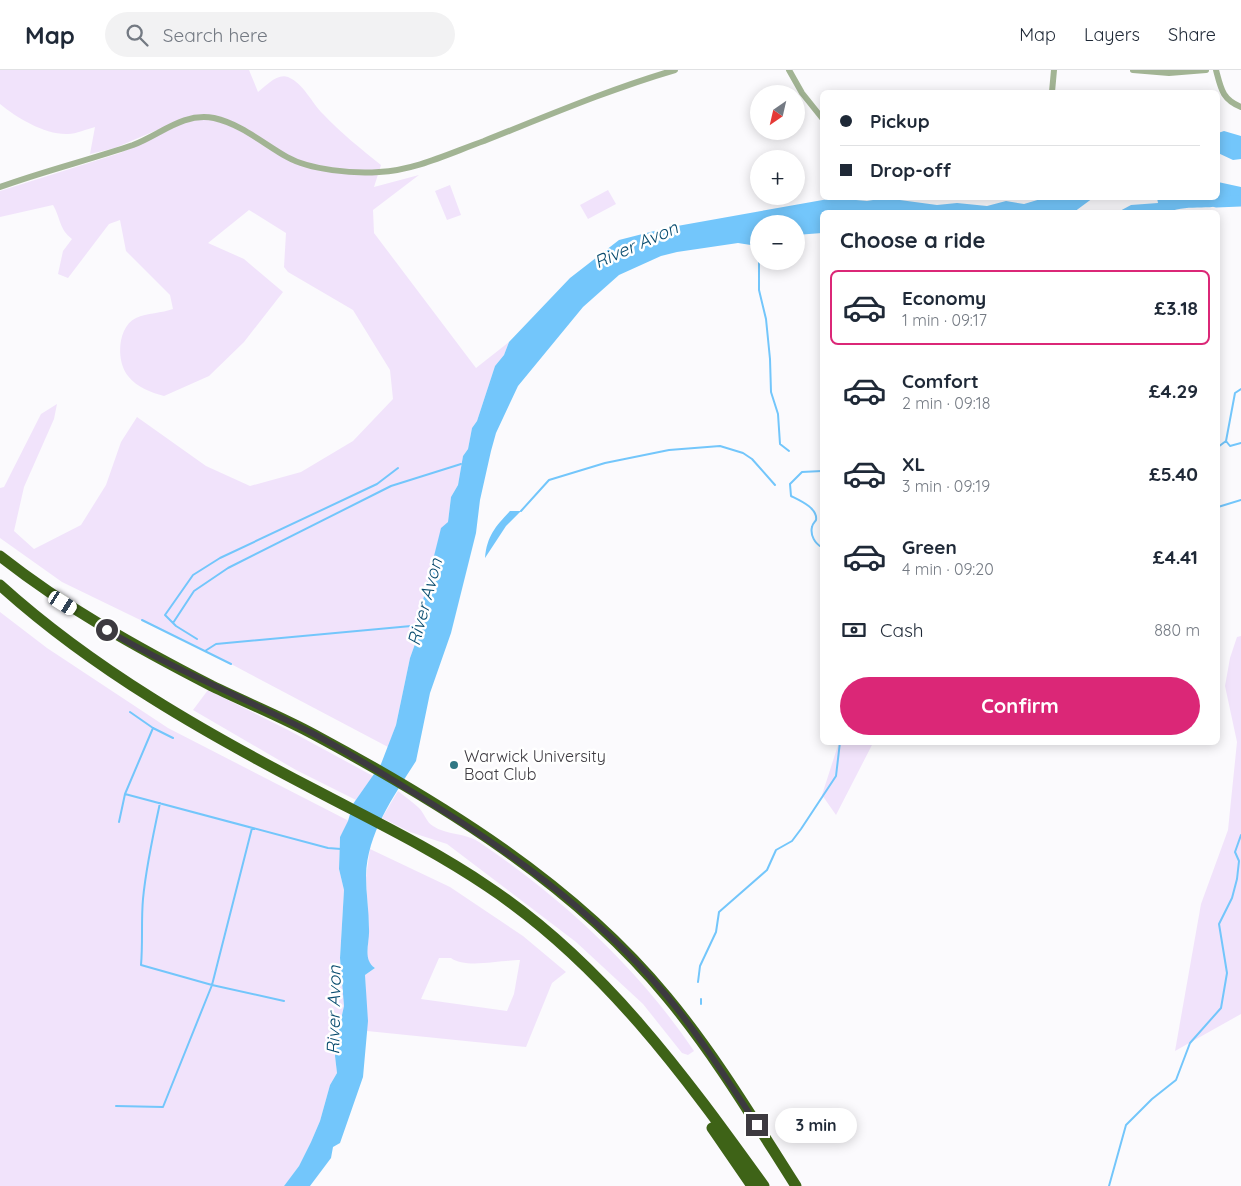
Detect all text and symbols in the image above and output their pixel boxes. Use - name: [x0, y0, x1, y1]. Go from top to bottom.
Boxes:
- search box: [105, 12, 455, 57]
- text: Map: [25, 20, 75, 50]
- icon: search: [123, 21, 151, 49]
- text: Search here: [163, 23, 268, 47]
- text: Map: [1019, 23, 1056, 46]
- text: Layers: [1084, 23, 1140, 46]
- text: Share: [1168, 23, 1216, 46]
- north arrow: [750, 85, 805, 140]
- map controls: [750, 85, 805, 270]
- text: Pickup: [870, 109, 930, 133]
- button: +: [750, 150, 805, 205]
- text: Drop-off: [870, 158, 951, 182]
- button: −: [750, 215, 805, 270]
- water label: River Avon: [590, 216, 682, 273]
- text: Choose a ride: [840, 226, 985, 254]
- icon: car: [842, 285, 887, 330]
- text: Economy: [902, 286, 986, 310]
- text: £3.18: [1154, 296, 1198, 320]
- text: 1 min · 09:17: [902, 310, 987, 330]
- icon: car: [842, 368, 887, 413]
- text: Comfort: [902, 369, 979, 393]
- text: £4.29: [1149, 379, 1198, 403]
- text: 2 min · 09:18: [902, 393, 990, 413]
- icon: car: [842, 451, 887, 496]
- text: XL: [902, 452, 925, 476]
- text: £5.40: [1149, 462, 1198, 486]
- text: 3 min · 09:19: [902, 476, 990, 496]
- icon: car: [842, 534, 887, 579]
- text: Green: [902, 535, 957, 559]
- text: £4.41: [1153, 545, 1198, 569]
- water label: River Avon: [402, 555, 447, 648]
- text: 4 min · 09:20: [902, 559, 994, 579]
- car: [46, 589, 79, 617]
- icon: cash: [840, 616, 868, 644]
- text: Cash: [880, 618, 924, 642]
- route start: [96, 619, 118, 641]
- text: 880 m: [1154, 620, 1200, 640]
- button: Confirm: [840, 677, 1200, 735]
- place label: Warwick University Boat Club: [464, 746, 606, 784]
- marker: Warwick University Boat Club: [448, 759, 460, 771]
- water label: River Avon: [321, 965, 346, 1055]
- callout: 3 min: [774, 1108, 857, 1142]
- route end: [746, 1114, 768, 1136]
- text: 3 min: [795, 1115, 837, 1135]

